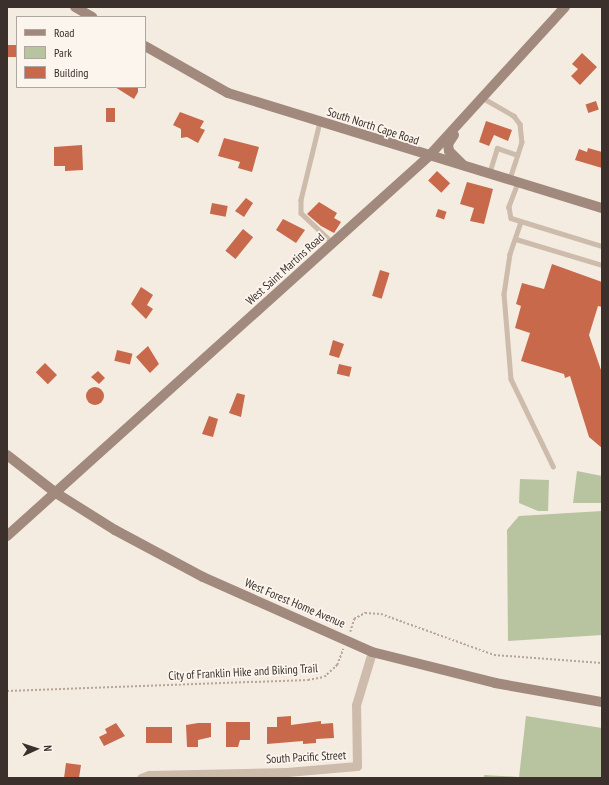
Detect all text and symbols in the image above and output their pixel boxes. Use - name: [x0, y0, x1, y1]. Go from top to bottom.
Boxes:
- legend: [16, 16, 146, 88]
- text: Road: [54, 25, 74, 40]
- text: Park: [54, 45, 72, 60]
- text: Building: [54, 65, 89, 80]
- street label: South North Cape Road: [325, 104, 421, 148]
- street label: West Saint Martins Road: [243, 230, 327, 308]
- street label: West Forest Home Avenue: [242, 575, 348, 631]
- street label: City of Franklin Hike and Biking Trail: [167, 661, 319, 683]
- north arrow: [16, 729, 56, 769]
- text: N: [41, 745, 55, 752]
- street label: South Pacific Street: [266, 748, 346, 766]

